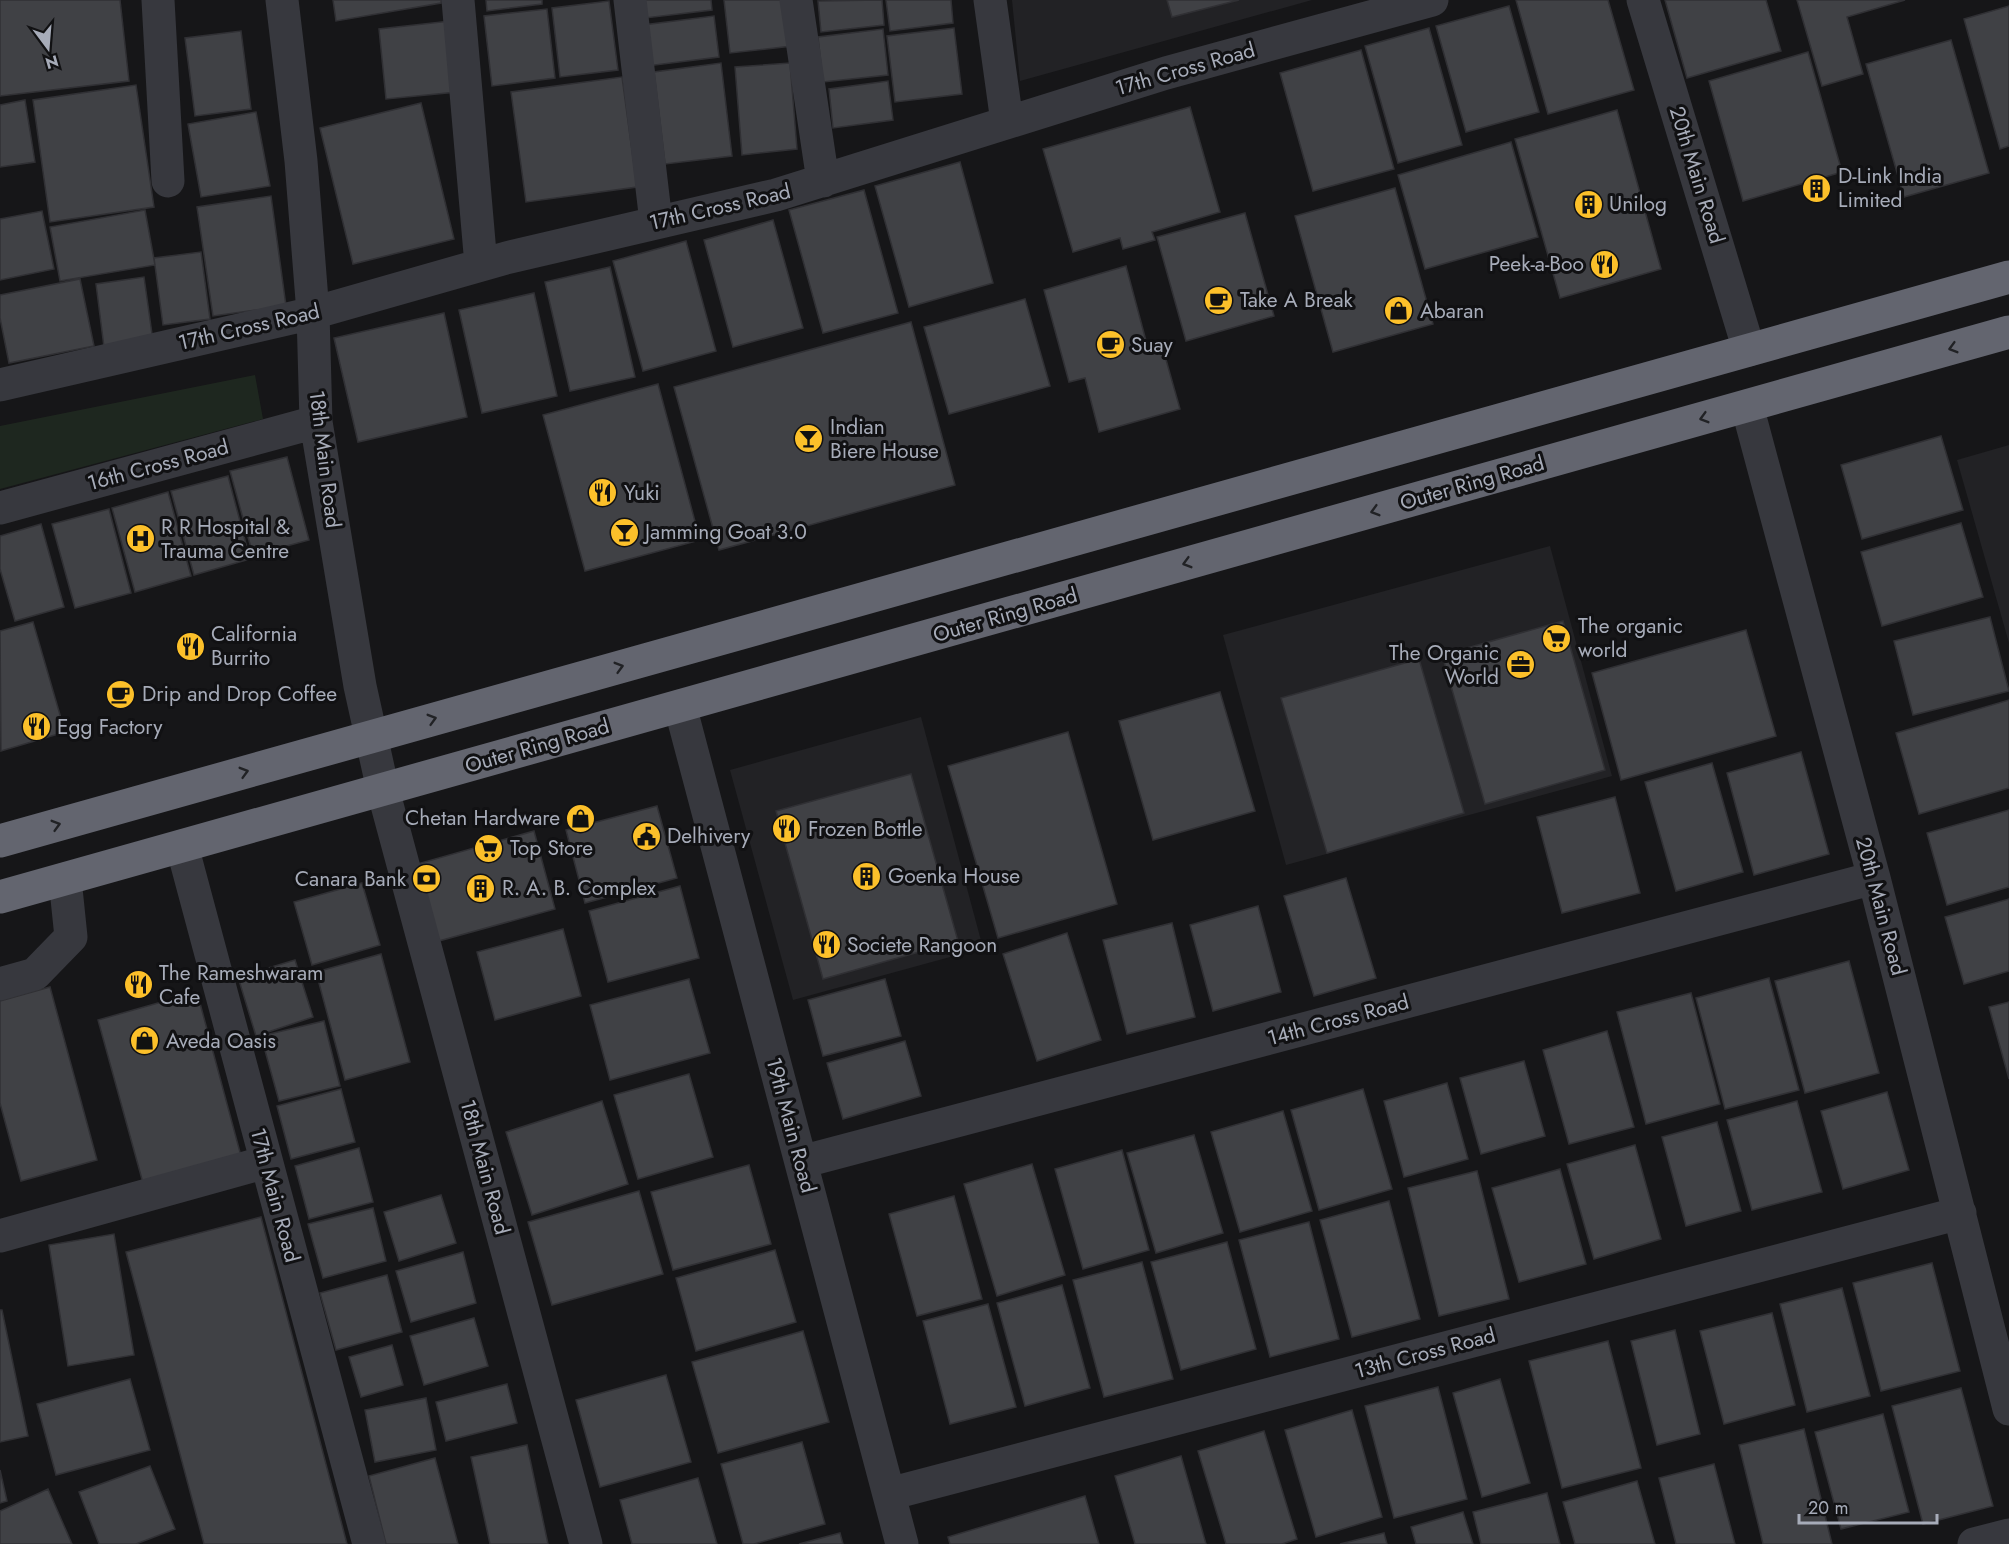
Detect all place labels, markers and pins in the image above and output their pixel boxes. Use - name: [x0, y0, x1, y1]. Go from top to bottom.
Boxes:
- place label: D-Link India Limited: [1838, 161, 1942, 215]
- building icon: D-Link India Limited: [1801, 172, 1833, 204]
- building icon: Unilog: [1572, 188, 1604, 220]
- place label: Unilog: [1609, 189, 1667, 219]
- restaurant icon: Peek-a-Boo: [1589, 248, 1621, 280]
- place label: Peek-a-Boo: [1489, 249, 1584, 279]
- cafe icon: Take A Break: [1203, 284, 1235, 316]
- place label: Take A Break: [1240, 285, 1353, 315]
- shop icon: Abaran: [1383, 295, 1415, 327]
- place label: Abaran: [1420, 296, 1484, 326]
- cafe icon: Suay: [1094, 329, 1126, 361]
- place label: Suay: [1131, 330, 1174, 360]
- place label: Indian Biere House: [830, 412, 939, 466]
- bar icon: Indian Biere House: [793, 423, 825, 455]
- restaurant icon: Yuki: [587, 477, 619, 509]
- place label: Yuki: [624, 478, 660, 508]
- place label: R R Hospital & Trauma Centre: [161, 512, 290, 566]
- bar icon: Jamming Goat 3.0: [608, 516, 640, 548]
- place label: Jamming Goat 3.0: [642, 517, 807, 547]
- hospital icon: R R Hospital & Trauma Centre: [124, 523, 156, 555]
- place label: The organic world: [1578, 611, 1683, 665]
- place label: California Burrito: [211, 619, 297, 673]
- supermarket icon: The organic world: [1541, 622, 1573, 654]
- restaurant icon: California Burrito: [174, 630, 206, 662]
- place label: The Organic World: [1389, 638, 1499, 692]
- office icon: The Organic World: [1504, 649, 1536, 681]
- cafe icon: Drip and Drop Coffee: [105, 678, 137, 710]
- place label: Drip and Drop Coffee: [142, 679, 337, 709]
- restaurant icon: Egg Factory: [20, 711, 52, 743]
- place label: Egg Factory: [57, 712, 163, 742]
- shop icon: Chetan Hardware: [565, 802, 597, 834]
- place label: Chetan Hardware: [405, 803, 560, 833]
- restaurant icon: Frozen Bottle: [771, 813, 803, 845]
- place label: Frozen Bottle: [808, 814, 923, 844]
- public building icon: Delhivery: [630, 820, 662, 852]
- place label: Delhivery: [667, 821, 751, 851]
- supermarket icon: Top Store: [473, 832, 505, 864]
- place label: Top Store: [510, 833, 593, 863]
- building icon: Goenka House: [851, 860, 883, 892]
- place label: Goenka House: [888, 861, 1020, 891]
- bank icon: Canara Bank: [411, 863, 443, 895]
- place label: Canara Bank: [295, 864, 407, 894]
- building icon: R. A. B. Complex: [465, 872, 497, 904]
- place label: R. A. B. Complex: [502, 873, 656, 903]
- restaurant icon: Societe Rangoon: [810, 929, 842, 961]
- place label: Societe Rangoon: [847, 930, 997, 960]
- place label: The Rameshwaram Cafe: [159, 958, 323, 1012]
- restaurant icon: The Rameshwaram Cafe: [122, 969, 154, 1001]
- shop icon: Aveda Oasis: [129, 1025, 161, 1057]
- place label: Aveda Oasis: [166, 1026, 276, 1056]

